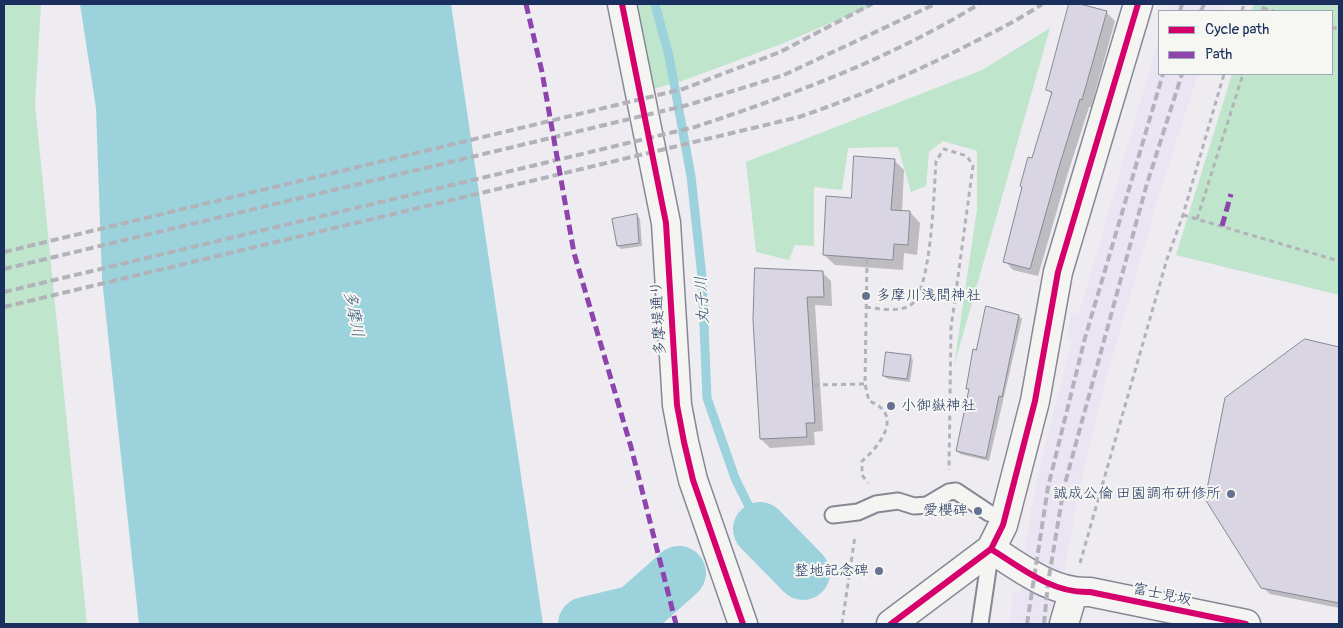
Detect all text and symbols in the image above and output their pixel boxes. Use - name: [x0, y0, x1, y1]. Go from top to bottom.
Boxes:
- legend: [1158, 10, 1333, 75]
- text: Cycle path: [1205, 20, 1269, 39]
- text: Path: [1205, 45, 1232, 64]
- water label: 丸子川: [692, 276, 714, 324]
- street label: 多摩堤通り: [648, 280, 670, 356]
- place label: 多摩川浅間神社: [876, 287, 981, 305]
- water label: 多摩川: [339, 289, 367, 339]
- marker: 多摩川浅間神社: [860, 290, 872, 302]
- place label: 小御嶽神社: [901, 397, 976, 415]
- marker: 小御嶽神社: [885, 400, 897, 412]
- place label: 誠成公倫 田園調布研修所: [1053, 485, 1221, 503]
- marker: 誠成公倫 田園調布研修所: [1225, 488, 1237, 500]
- place label: 愛櫻碑: [923, 502, 968, 520]
- marker: 愛櫻碑: [972, 505, 984, 517]
- place label: 整地記念碑: [794, 562, 869, 580]
- marker: 整地記念碑: [873, 565, 885, 577]
- street label: 富士見坂: [1131, 580, 1193, 610]

